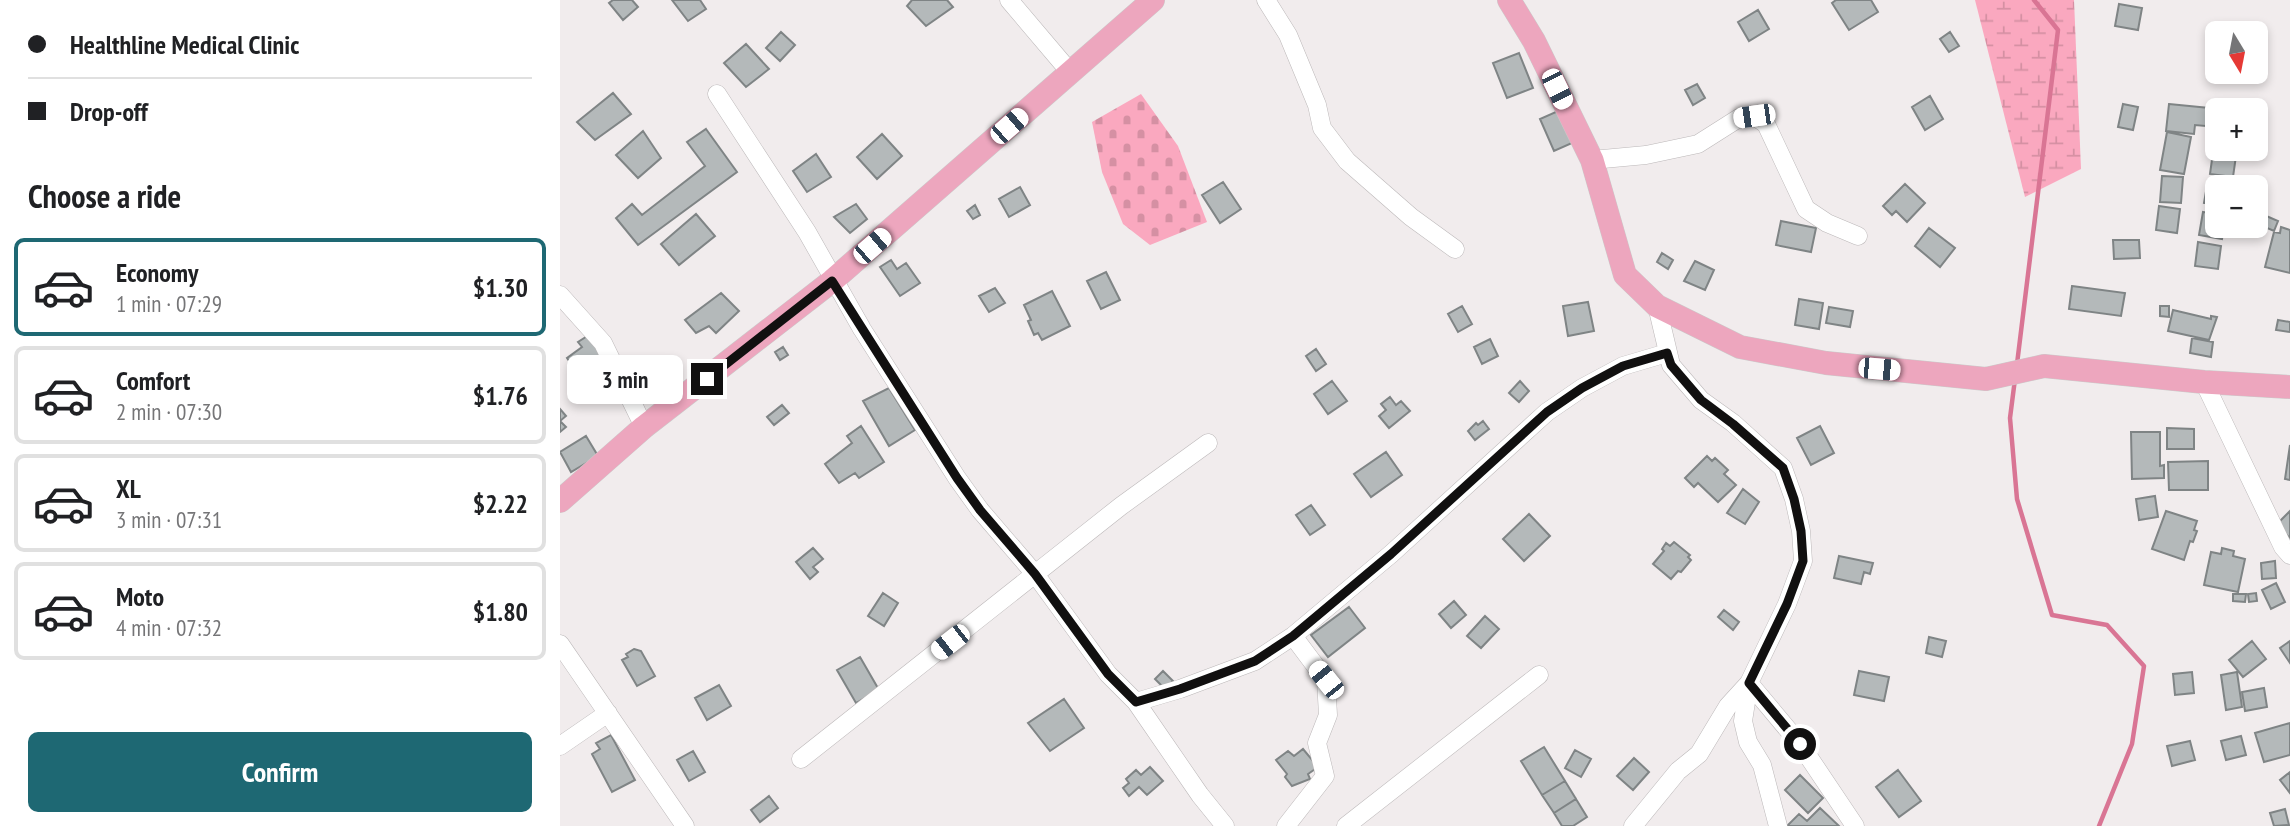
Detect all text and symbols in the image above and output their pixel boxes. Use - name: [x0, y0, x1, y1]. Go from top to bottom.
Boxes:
- north arrow: [2205, 21, 2268, 84]
- map controls: [2205, 21, 2268, 238]
- text: Healthline Medical Clinic: [70, 28, 299, 61]
- car: [1539, 66, 1576, 112]
- text: Drop-off: [70, 95, 148, 128]
- button: +: [2205, 98, 2268, 161]
- car: [1732, 103, 1777, 129]
- car: [987, 104, 1032, 148]
- text: Choose a ride: [28, 175, 181, 217]
- button: −: [2205, 175, 2268, 238]
- car: [850, 224, 895, 268]
- icon: car: [32, 256, 95, 319]
- text: Economy: [116, 256, 198, 289]
- text: $1.30: [473, 271, 528, 304]
- text: 1 min · 07:29: [116, 289, 222, 318]
- callout: 3 min: [567, 354, 682, 404]
- car: [1858, 357, 1901, 381]
- route end: [691, 363, 723, 395]
- icon: car: [32, 364, 95, 427]
- text: Comfort: [116, 364, 190, 397]
- text: 3 min: [602, 365, 648, 394]
- text: $1.76: [473, 379, 528, 412]
- text: 2 min · 07:30: [116, 397, 222, 426]
- icon: car: [32, 472, 95, 535]
- text: XL: [116, 472, 141, 505]
- text: $2.22: [473, 487, 528, 520]
- text: 3 min · 07:31: [116, 505, 222, 534]
- icon: car: [32, 580, 95, 643]
- text: Moto: [116, 580, 164, 613]
- text: $1.80: [473, 595, 528, 628]
- text: 4 min · 07:32: [116, 613, 222, 642]
- car: [927, 621, 974, 663]
- car: [1305, 657, 1348, 703]
- route start: [1784, 728, 1816, 760]
- button: Confirm: [28, 732, 532, 812]

